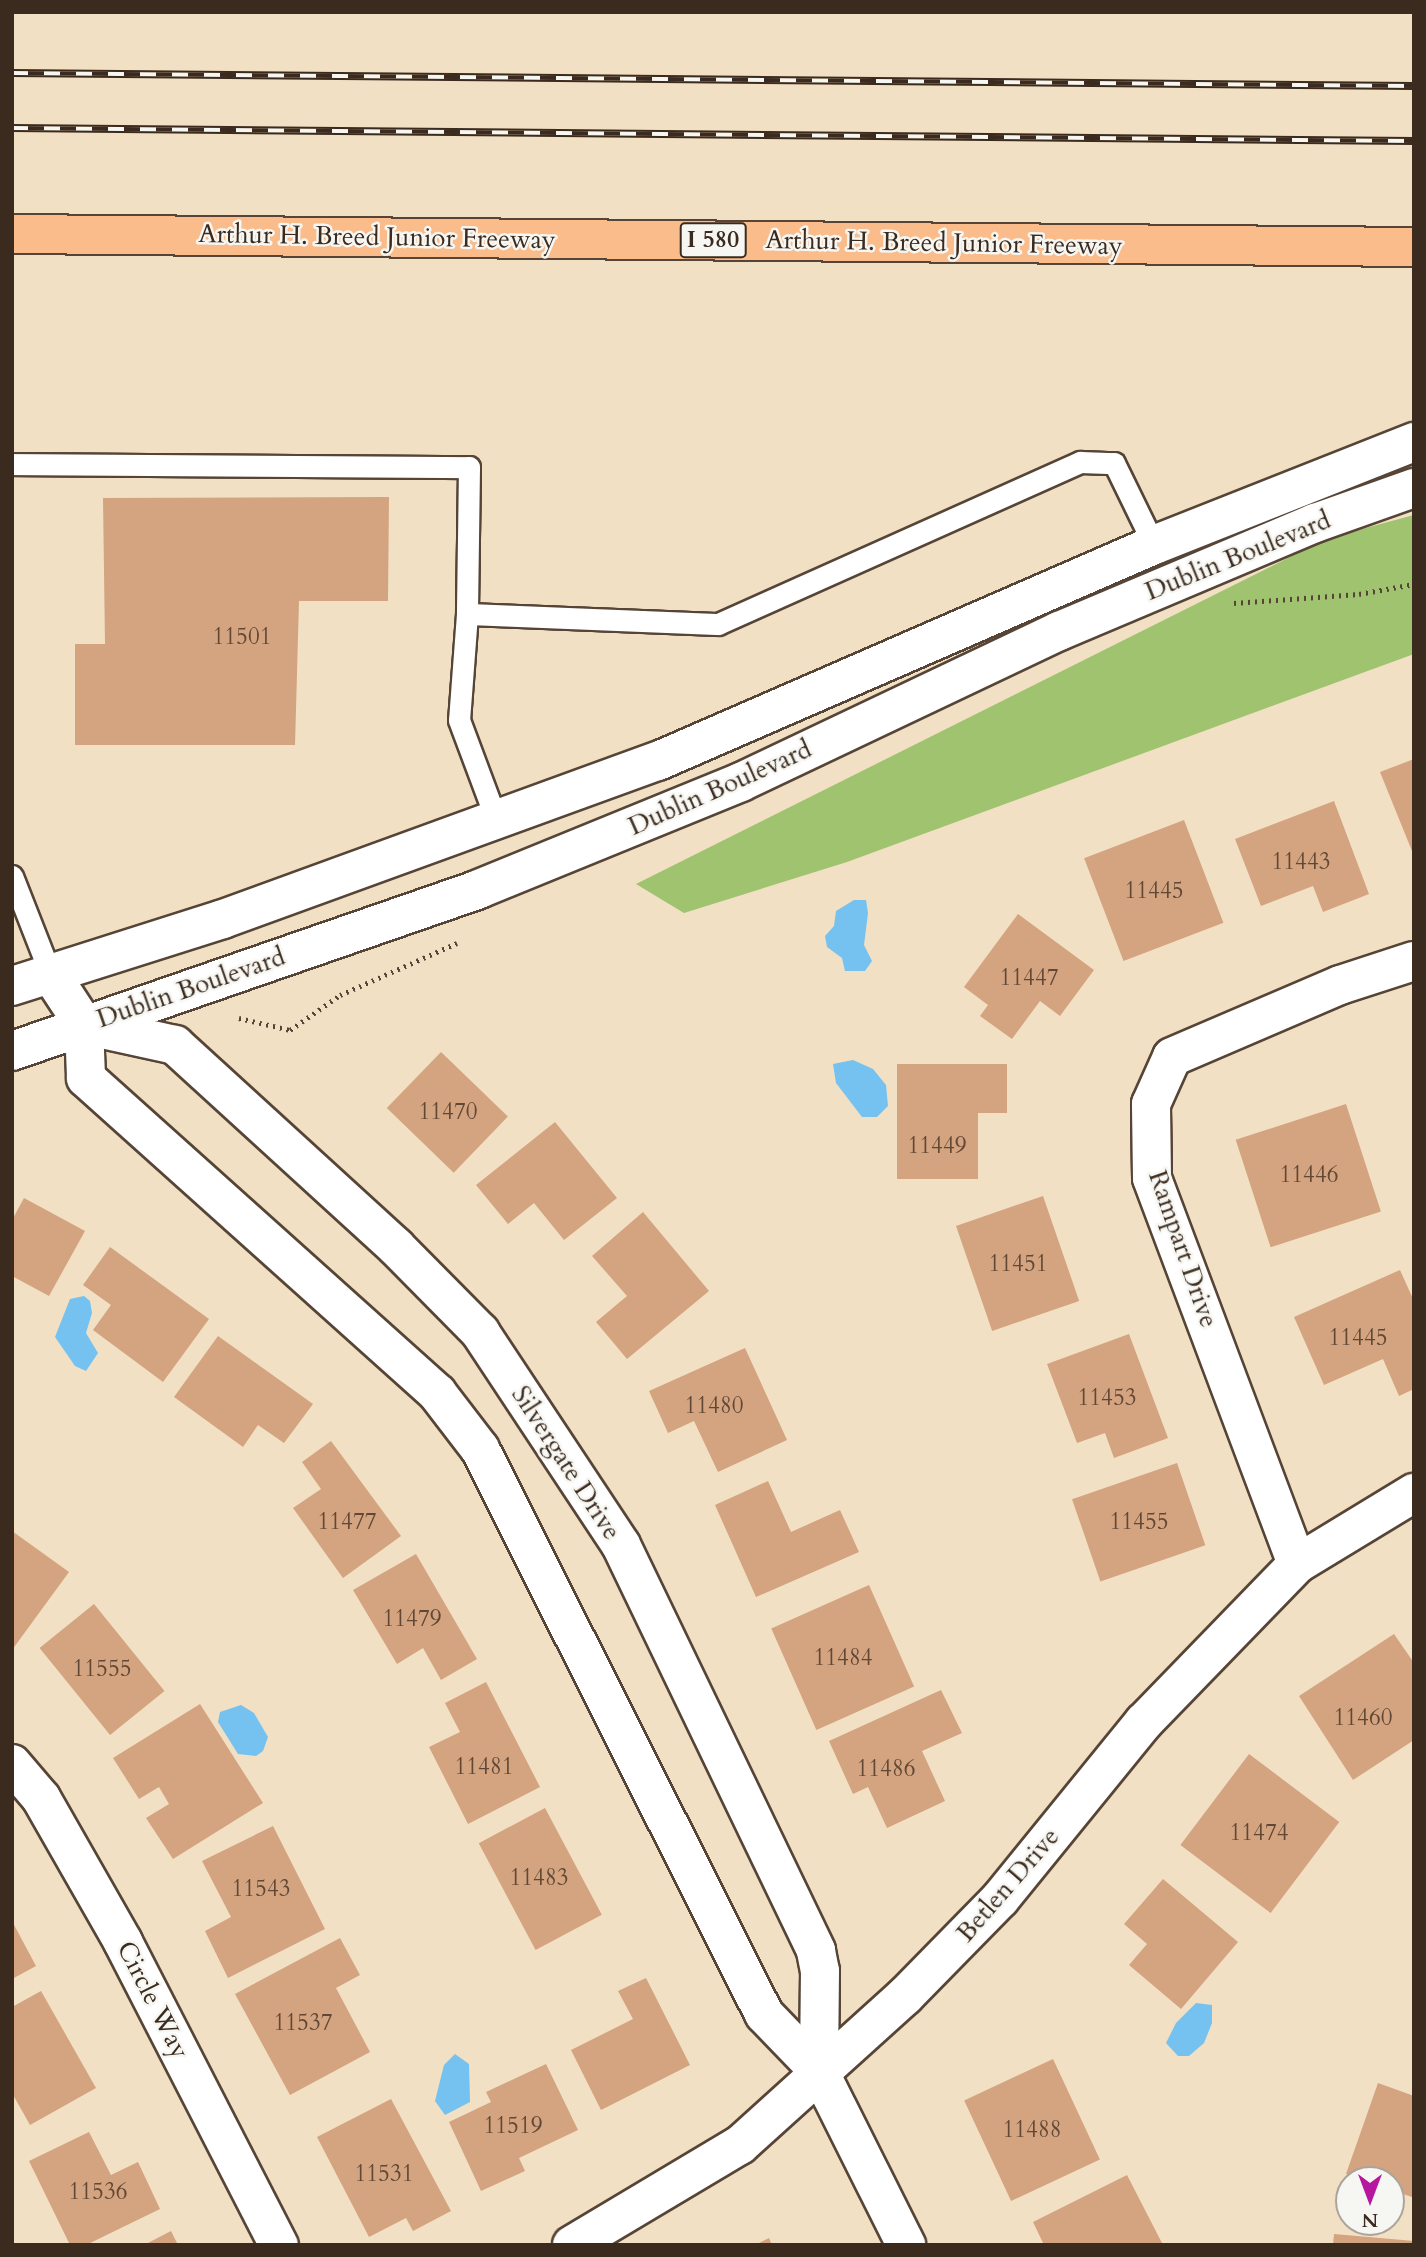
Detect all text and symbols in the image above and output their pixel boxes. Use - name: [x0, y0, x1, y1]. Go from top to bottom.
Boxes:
- street label: Arthur H. Breed Junior Freeway: [198, 218, 556, 256]
- road number: I 580: [678, 220, 748, 260]
- street label: Arthur H. Breed Junior Freeway: [765, 224, 1123, 262]
- street label: Dublin Boulevard: [1141, 505, 1335, 607]
- house number: 11501: [213, 623, 271, 651]
- street label: Dublin Boulevard: [624, 734, 816, 842]
- house number: 11443: [1272, 848, 1330, 876]
- house number: 11445: [1125, 877, 1183, 905]
- street label: Dublin Boulevard: [93, 941, 289, 1035]
- house number: 11447: [1000, 964, 1058, 992]
- house number: 11470: [419, 1098, 477, 1126]
- house number: 11449: [908, 1132, 966, 1160]
- house number: 11446: [1280, 1161, 1338, 1189]
- street label: Rampart Drive: [1142, 1166, 1224, 1332]
- house number: 11451: [989, 1250, 1047, 1278]
- house number: 11445: [1329, 1324, 1387, 1352]
- street label: Silvergate Drive: [505, 1380, 627, 1546]
- house number: 11453: [1078, 1384, 1136, 1412]
- house number: 11480: [685, 1392, 743, 1420]
- house number: 11477: [318, 1508, 376, 1536]
- house number: 11455: [1110, 1508, 1168, 1536]
- house number: 11479: [383, 1605, 441, 1633]
- house number: 11484: [814, 1644, 872, 1672]
- house number: 11555: [73, 1655, 131, 1683]
- house number: 11460: [1334, 1704, 1392, 1732]
- house number: 11481: [455, 1753, 513, 1781]
- house number: 11486: [857, 1755, 915, 1783]
- house number: 11474: [1230, 1819, 1288, 1847]
- street label: Betlen Drive: [950, 1822, 1066, 1948]
- house number: 11483: [510, 1864, 568, 1892]
- house number: 11543: [232, 1875, 290, 1903]
- street label: Circle Way: [110, 1936, 196, 2064]
- house number: 11537: [274, 2009, 332, 2037]
- house number: 11519: [484, 2112, 542, 2140]
- house number: 11488: [1003, 2116, 1061, 2144]
- house number: 11531: [355, 2160, 413, 2188]
- north arrow: [1335, 2166, 1405, 2236]
- house number: 11536: [69, 2178, 127, 2206]
- text: N: [1362, 2207, 1378, 2233]

